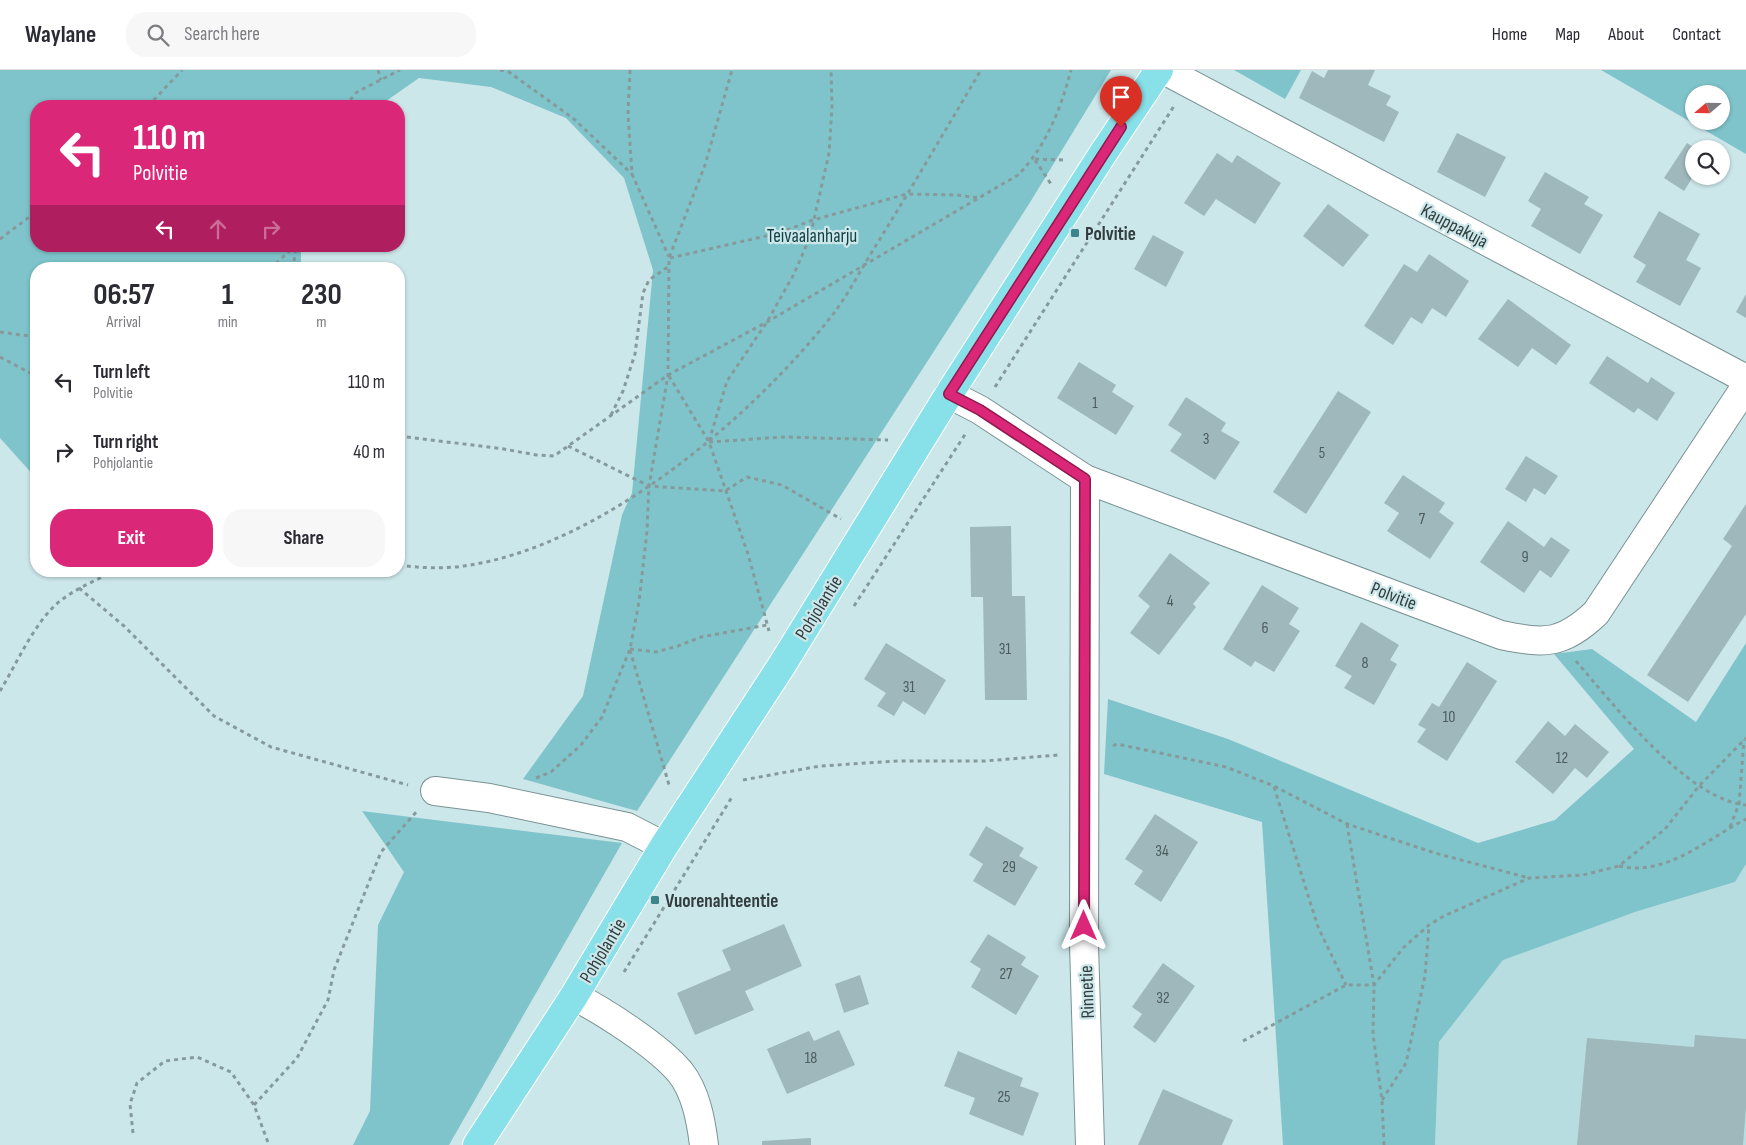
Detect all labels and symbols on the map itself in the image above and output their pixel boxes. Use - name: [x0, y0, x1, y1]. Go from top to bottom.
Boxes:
- pin: [1100, 76, 1142, 127]
- north arrow: [1685, 85, 1730, 130]
- street label: Kauppakuja: [1417, 199, 1492, 254]
- place label: Polvitie: [1085, 223, 1136, 246]
- park label: Teivaalanharju: [767, 225, 857, 248]
- marker: Polvitie: [1069, 227, 1081, 239]
- house number: 1: [1092, 394, 1098, 413]
- house number: 3: [1203, 430, 1209, 449]
- house number: 5: [1319, 444, 1325, 463]
- house number: 7: [1419, 510, 1426, 529]
- house number: 9: [1521, 548, 1529, 567]
- street label: Pohjolantie: [791, 571, 848, 644]
- street label: Polvitie: [1367, 577, 1420, 616]
- house number: 4: [1167, 592, 1174, 611]
- house number: 6: [1261, 619, 1269, 638]
- house number: 31: [999, 640, 1012, 659]
- house number: 8: [1361, 654, 1369, 673]
- house number: 31: [903, 678, 916, 697]
- house number: 10: [1443, 708, 1455, 727]
- house number: 12: [1556, 749, 1568, 768]
- house number: 34: [1155, 842, 1169, 861]
- house number: 29: [1002, 858, 1016, 877]
- place label: Vuorenahteentie: [665, 890, 778, 913]
- marker: Vuorenahteentie: [649, 894, 661, 906]
- position arrow: [1057, 899, 1109, 951]
- street label: Pohjolantie: [575, 914, 632, 987]
- house number: 27: [999, 965, 1013, 984]
- street label: Rinnetie: [1075, 965, 1100, 1019]
- house number: 32: [1156, 989, 1170, 1008]
- house number: 18: [805, 1049, 817, 1068]
- house number: 25: [997, 1088, 1011, 1107]

